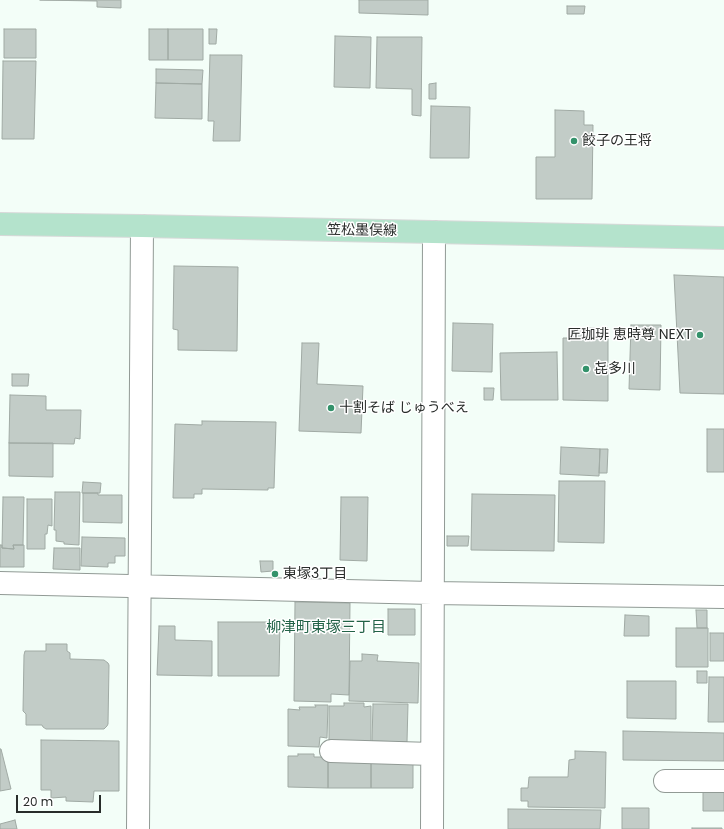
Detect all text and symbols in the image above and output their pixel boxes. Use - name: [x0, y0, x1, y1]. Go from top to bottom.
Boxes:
- place label: 餃子の王将: [582, 133, 652, 149]
- marker: 餃子の王将: [569, 136, 579, 146]
- street label: 笠松墨俣線: [327, 222, 397, 240]
- place label: 匠珈琲 恵時尊 NEXT: [567, 327, 692, 343]
- marker: 匠珈琲 恵時尊 NEXT: [695, 330, 705, 340]
- place label: 㐂多川: [594, 361, 636, 377]
- marker: 㐂多川: [581, 364, 591, 374]
- place label: 十割そば じゅうべえ: [339, 400, 469, 416]
- marker: 十割そば じゅうべえ: [326, 403, 336, 413]
- place label: 東塚3丁目: [283, 566, 347, 582]
- marker: 東塚3丁目: [270, 569, 280, 579]
- district label: 柳津町東塚三丁目: [266, 619, 386, 637]
- scale bar: [18, 787, 103, 813]
- text: 20 m: [23, 793, 53, 810]

